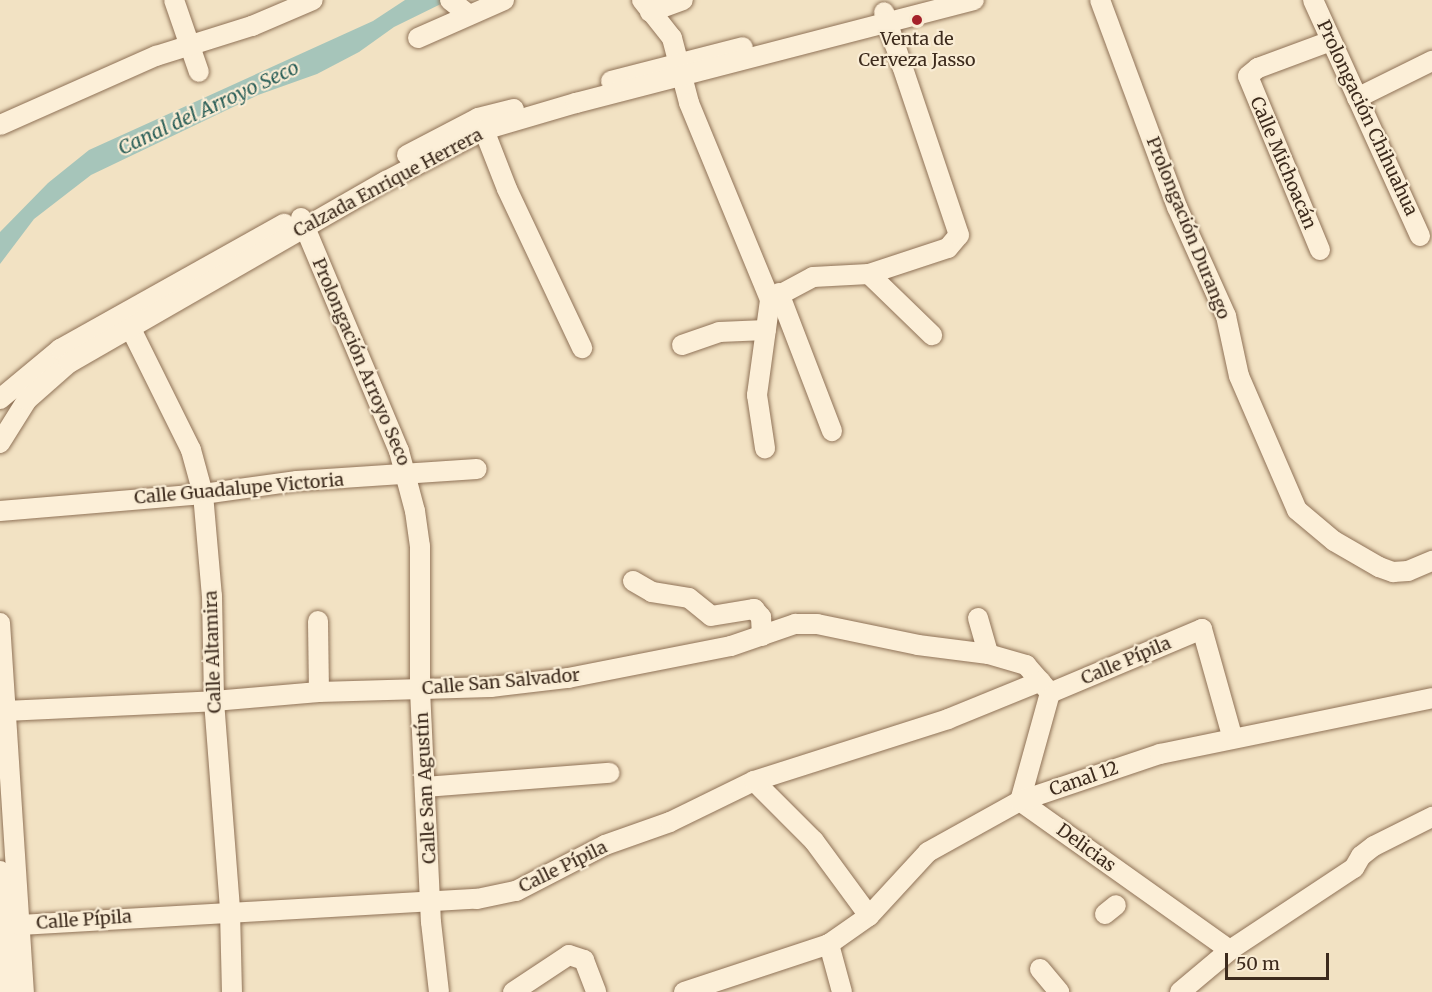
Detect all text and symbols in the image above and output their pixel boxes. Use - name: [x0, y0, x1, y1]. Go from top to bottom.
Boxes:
- marker: Venta de Cerveza Jasso: [910, 13, 924, 27]
- street label: Prolongación Chihuahua: [1312, 17, 1422, 219]
- place label: Venta de Cerveza Jasso: [858, 29, 976, 72]
- water label: Canal del Arroyo Seco: [114, 54, 302, 160]
- street label: Calle Michoacán: [1245, 94, 1321, 232]
- street label: Calzada Enrique Herrera: [290, 124, 486, 242]
- street label: Prolongación Durango: [1142, 134, 1234, 322]
- street label: Prolongación Arroyo Seco: [307, 255, 415, 469]
- street label: Calle Guadalupe Victoria: [133, 469, 345, 509]
- street label: Calle Altamira: [200, 590, 226, 714]
- street label: Calle Pípila: [1078, 632, 1174, 690]
- street label: Calle San Salvador: [421, 664, 581, 700]
- street label: Calle San Agustín: [411, 712, 441, 864]
- street label: Canal 12: [1047, 757, 1121, 801]
- street label: Delicias: [1052, 819, 1120, 877]
- street label: Calle Pípila: [515, 836, 611, 898]
- street label: Calle Pípila: [36, 906, 132, 934]
- scale bar: [1228, 941, 1332, 979]
- text: 50 m: [1236, 952, 1280, 975]

